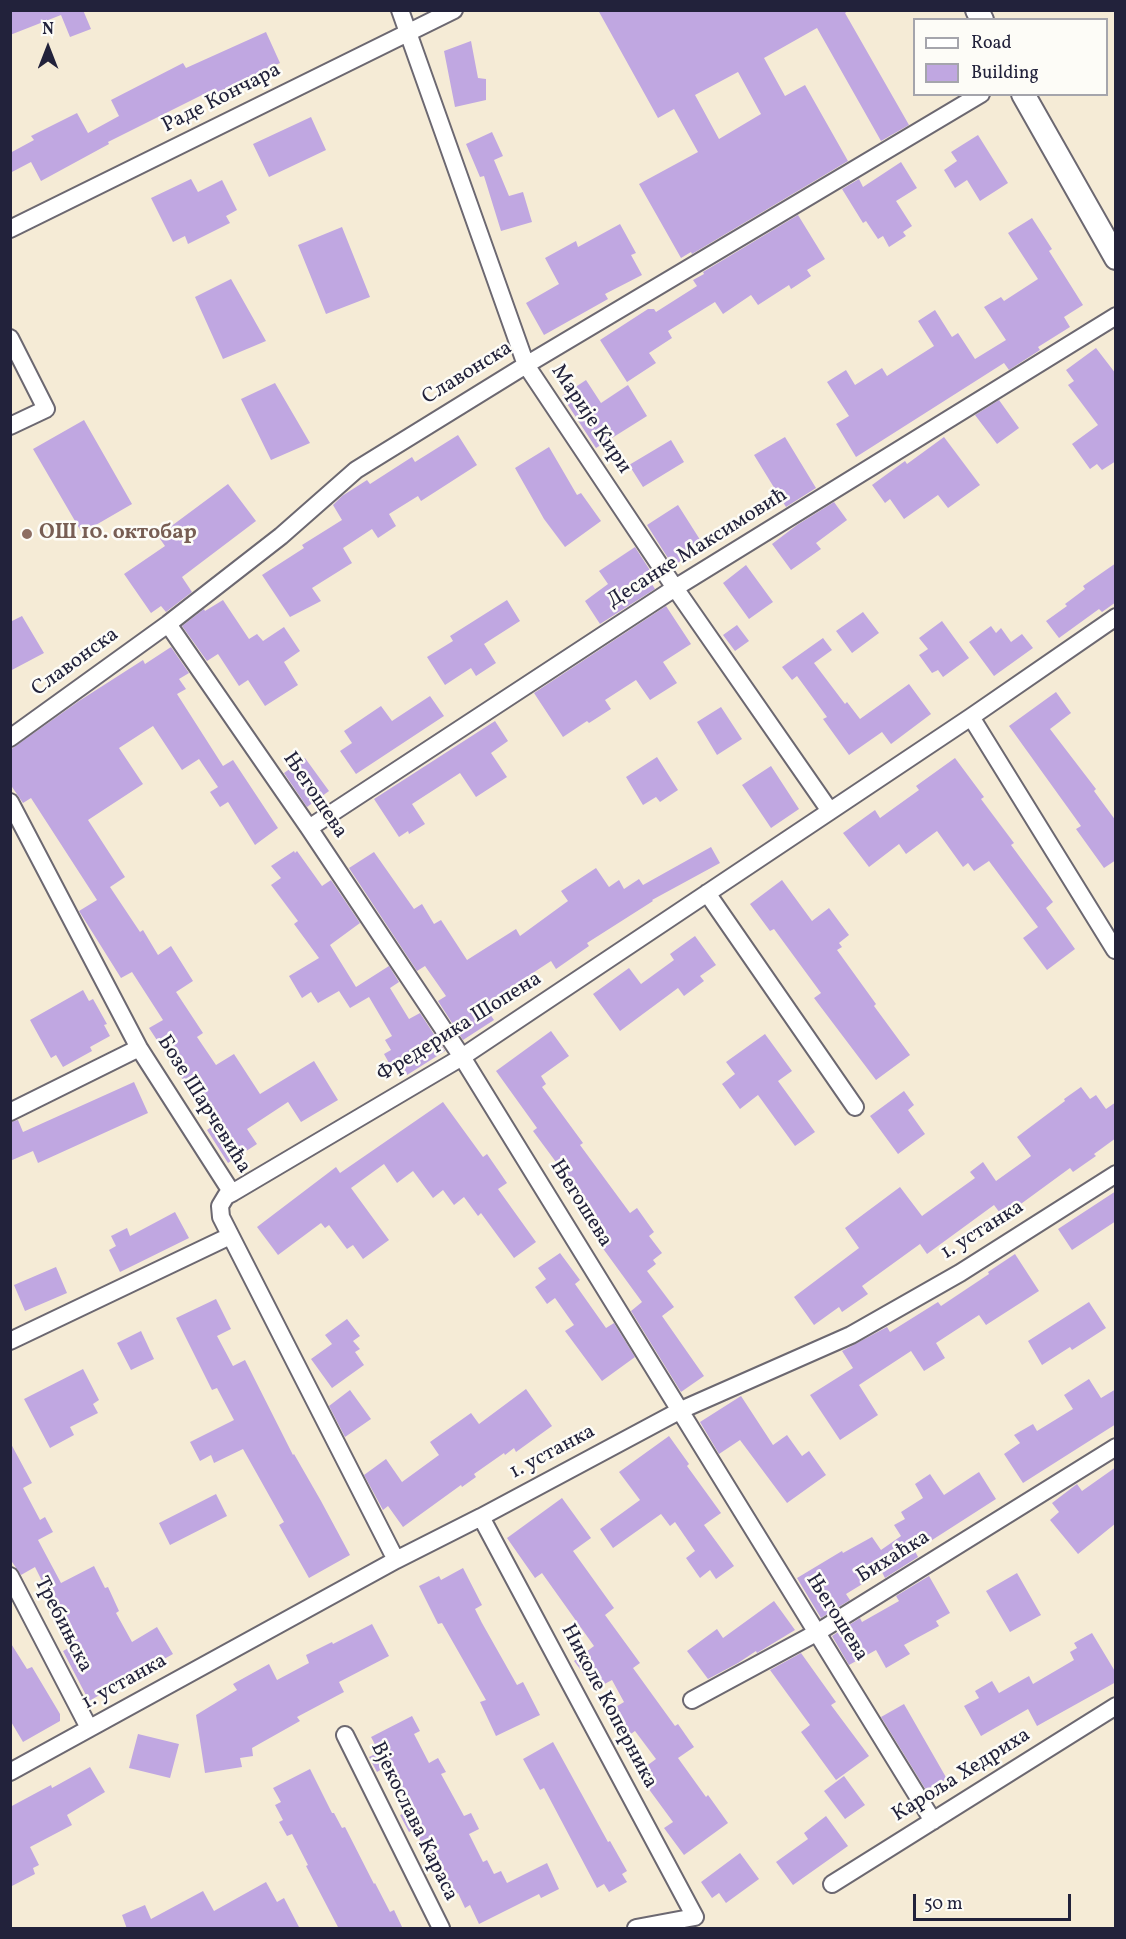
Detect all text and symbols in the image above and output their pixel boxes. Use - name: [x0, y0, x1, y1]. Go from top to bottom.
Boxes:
- north arrow: [18, 18, 78, 78]
- legend: [913, 18, 1108, 96]
- text: N: [42, 19, 54, 41]
- text: Road: [971, 31, 1012, 56]
- street label: Раде Кончара: [159, 58, 285, 140]
- text: Building: [971, 61, 1039, 86]
- street label: Славонска: [418, 336, 518, 412]
- street label: Марије Кири: [544, 361, 636, 479]
- street label: Десанке Максимовић: [603, 483, 793, 615]
- place label: ОШ 10. октобар: [39, 521, 197, 547]
- marker: ОШ 10. октобар: [20, 527, 34, 541]
- street label: Славонска: [28, 623, 124, 703]
- street label: Његошева: [276, 748, 352, 844]
- street label: Фредерика Шопена: [373, 967, 547, 1089]
- street label: Бозе Шарчевића: [150, 1031, 256, 1179]
- street label: Његошева: [543, 1155, 617, 1253]
- street label: 1. устанка: [937, 1196, 1029, 1266]
- street label: 1. устанка: [506, 1420, 600, 1486]
- street label: Бихаћка: [853, 1526, 935, 1590]
- street label: Његошева: [799, 1569, 873, 1667]
- street label: Требињска: [27, 1573, 97, 1677]
- street label: Николе Коперника: [554, 1621, 662, 1793]
- street label: 1. устанка: [78, 1649, 172, 1717]
- street label: Кароља Хедриха: [888, 1723, 1036, 1829]
- street label: Вјекослава Караса: [364, 1738, 462, 1906]
- scale bar: [916, 1882, 1074, 1920]
- text: 50 m: [924, 1892, 963, 1917]

